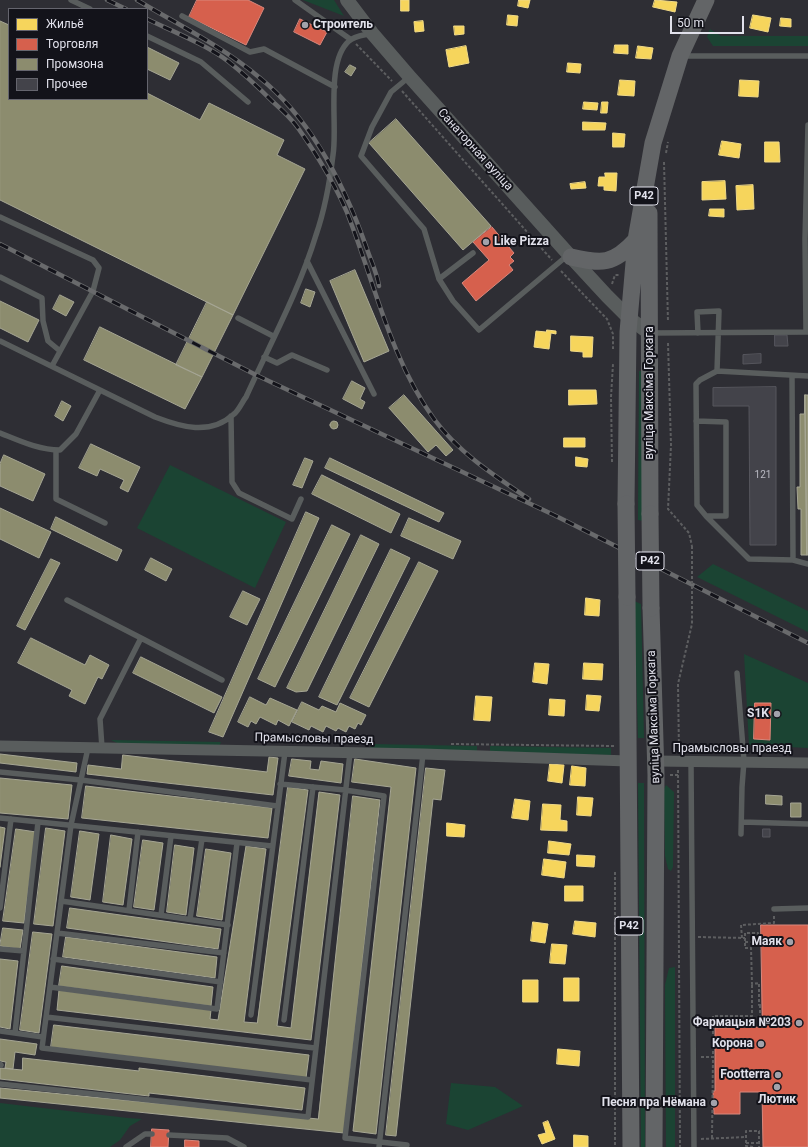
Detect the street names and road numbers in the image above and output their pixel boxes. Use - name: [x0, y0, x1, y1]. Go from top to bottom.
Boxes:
- street label: Санаторная вуліца: [434, 106, 516, 194]
- road number: Р42: [630, 187, 658, 205]
- street label: вуліца Максіма Горкага: [643, 326, 657, 460]
- road number: Р42: [636, 552, 664, 570]
- street label: вуліца Максіма Горкага: [644, 650, 664, 784]
- street label: Прамысловы праезд: [254, 731, 374, 747]
- street label: Прамысловы праезд: [672, 742, 792, 756]
- road number: Р42: [615, 917, 643, 935]

